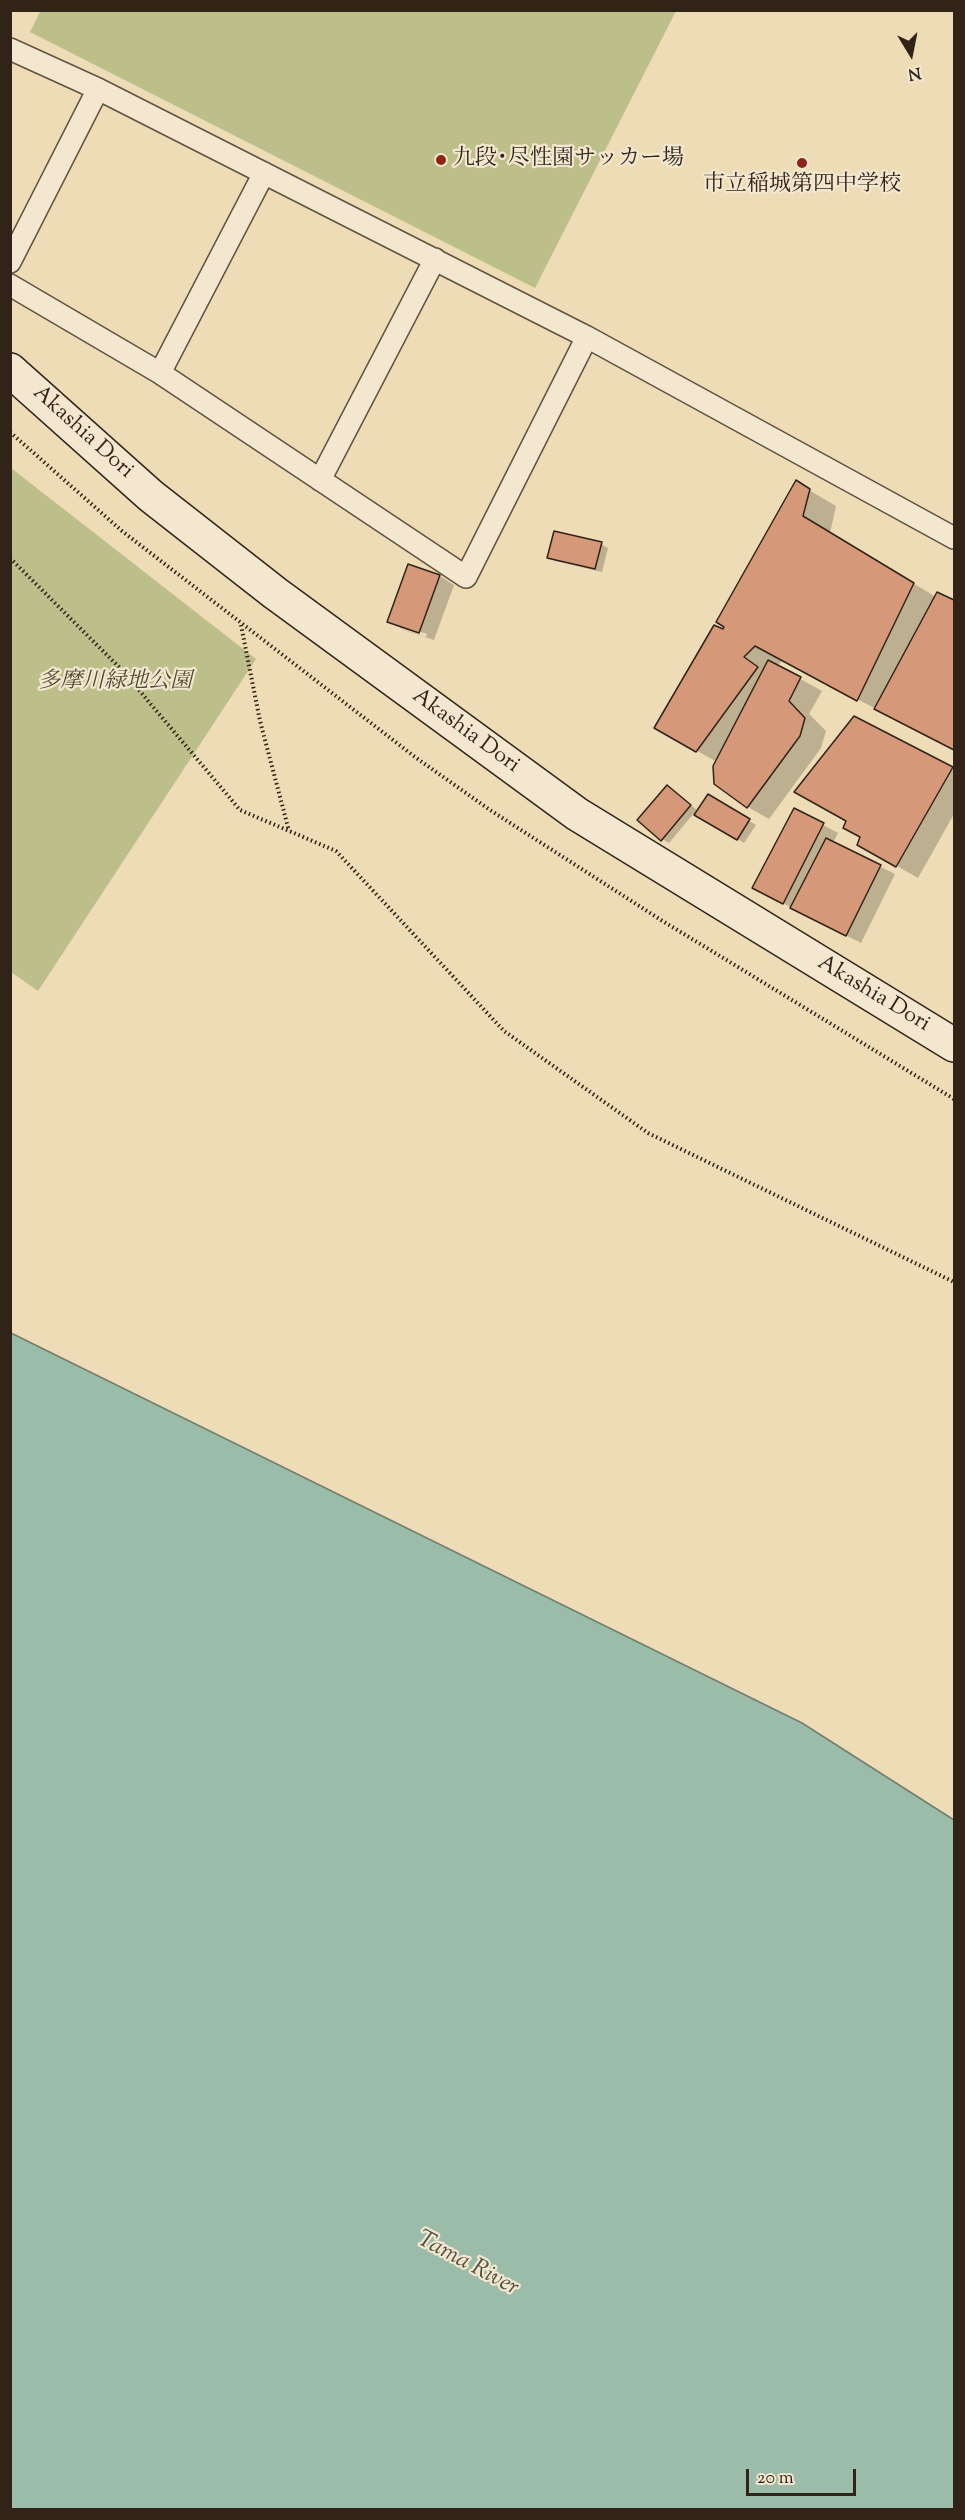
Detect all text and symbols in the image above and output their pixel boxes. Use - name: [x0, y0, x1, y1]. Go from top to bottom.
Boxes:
- north arrow: [881, 24, 941, 84]
- text: N: [906, 60, 923, 85]
- place label: 九段･尽性園サッカー場: [453, 147, 684, 173]
- marker: 九段･尽性園サッカー場: [434, 153, 448, 167]
- marker: 市立稲城第四中学校: [795, 156, 809, 170]
- place label: 市立稲城第四中学校: [703, 173, 901, 199]
- street label: Akashia Dori: [26, 381, 138, 485]
- park label: 多摩川緑地公園: [38, 670, 192, 696]
- street label: Akashia Dori: [406, 684, 524, 780]
- street label: Akashia Dori: [812, 951, 934, 1039]
- water label: Tama River: [411, 2226, 523, 2304]
- scale bar: [749, 2457, 858, 2495]
- text: 20 m: [757, 2466, 794, 2492]

